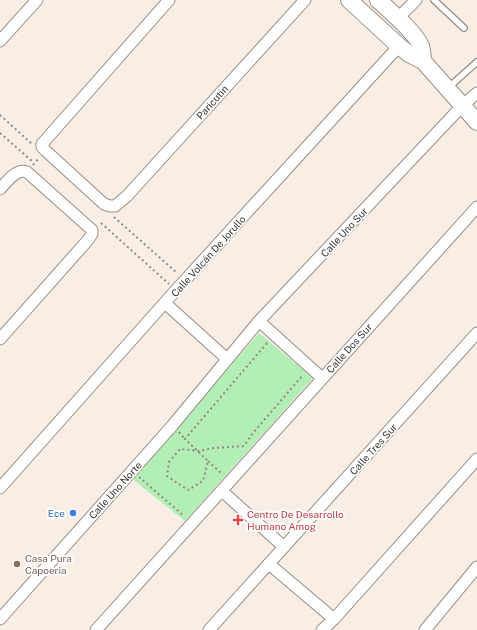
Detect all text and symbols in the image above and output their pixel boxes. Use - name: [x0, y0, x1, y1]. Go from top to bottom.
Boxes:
- street label: Paricutin: [194, 82, 231, 121]
- street label: Calle Uno Sur: [318, 205, 370, 259]
- street label: Calle Volcán De Jorullo: [168, 213, 248, 299]
- street label: Calle Dos Sur: [324, 321, 374, 375]
- street label: Calle Tres Sur: [347, 421, 399, 477]
- street label: Calle Uno Norte: [86, 459, 144, 521]
- place label: Ece: [48, 507, 65, 519]
- marker: Ece: [68, 508, 78, 518]
- place label: Centro De Desarrollo Humano Amog: [247, 508, 344, 532]
- marker: Centro De Desarrollo Humano Amog: [232, 514, 244, 526]
- place label: Casa Pura Capoeria: [25, 552, 72, 576]
- marker: Casa Pura Capoeria: [12, 559, 22, 569]

